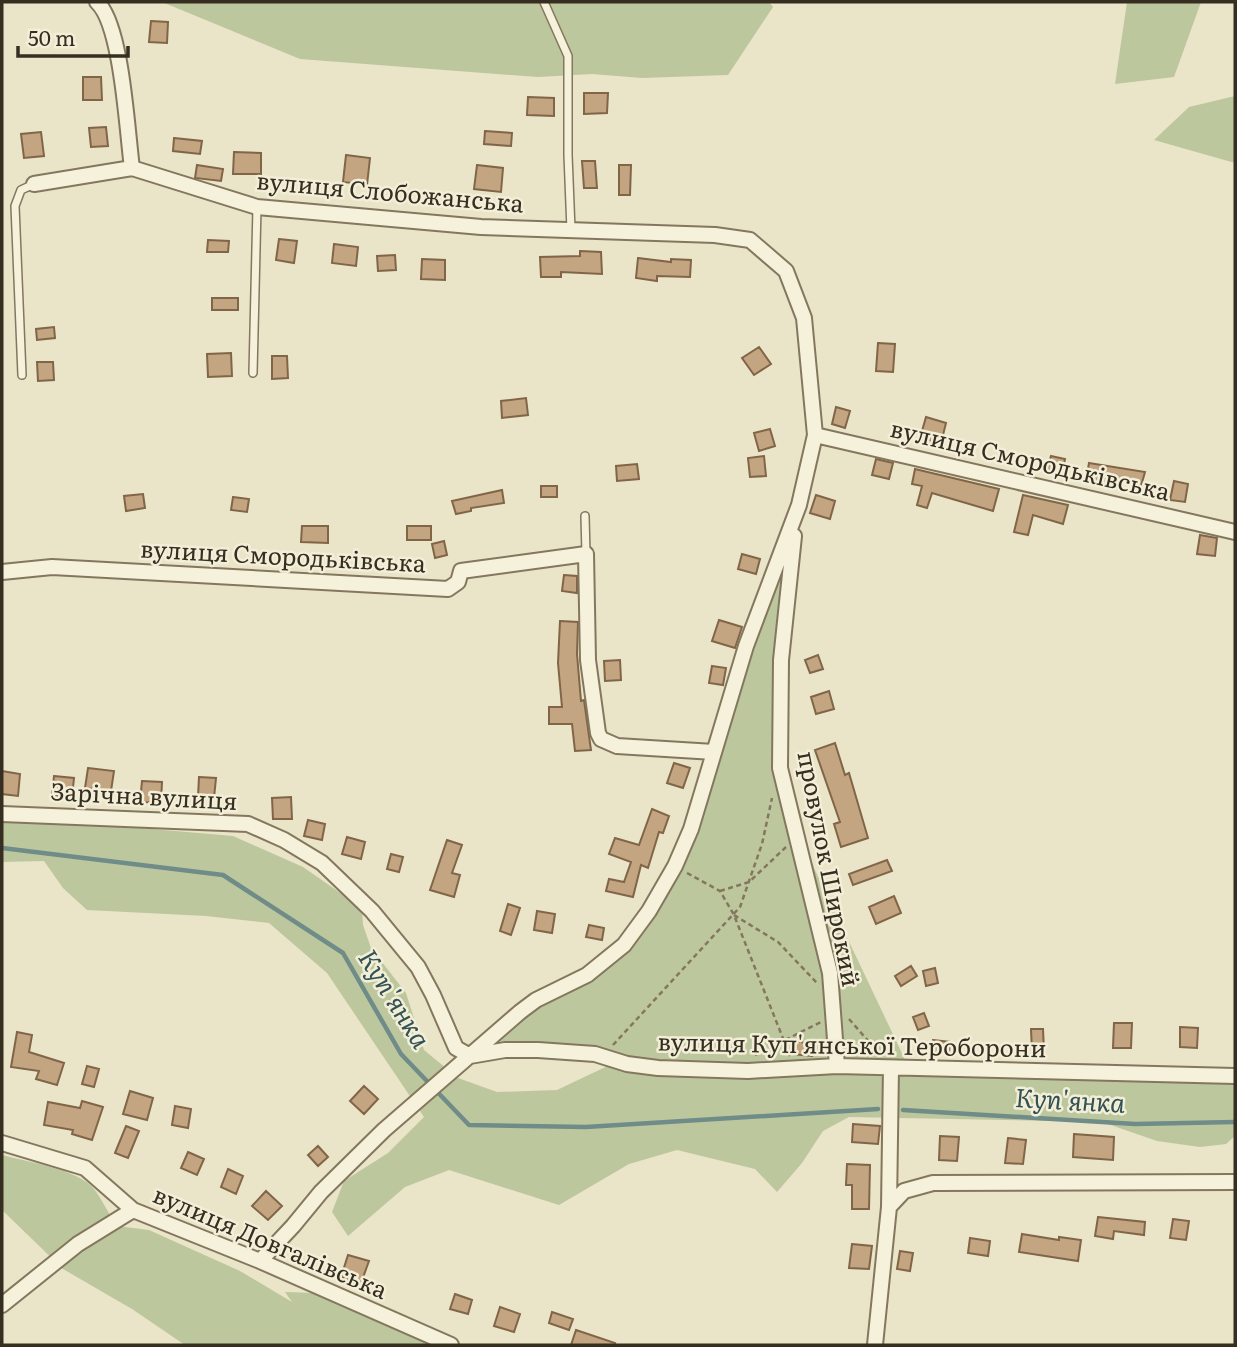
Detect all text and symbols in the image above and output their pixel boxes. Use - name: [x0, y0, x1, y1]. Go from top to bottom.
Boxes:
- scale bar: [18, 14, 128, 58]
- text: 50 m: [28, 21, 75, 52]
- street label: вулиця Слобожанська: [255, 161, 525, 220]
- street label: вулиця Смородьківська: [887, 409, 1174, 508]
- street label: вулиця Смородьківська: [139, 530, 427, 579]
- street label: провулок Широкий: [790, 748, 870, 989]
- street label: Зарічна вулиця: [50, 772, 238, 817]
- water label: Куп'янка: [350, 941, 442, 1055]
- street label: вулиця Куп'янської Тероборони: [657, 1023, 1047, 1064]
- water label: Куп'янка: [1014, 1076, 1126, 1121]
- street label: вулиця Довгалівська: [148, 1175, 394, 1306]

